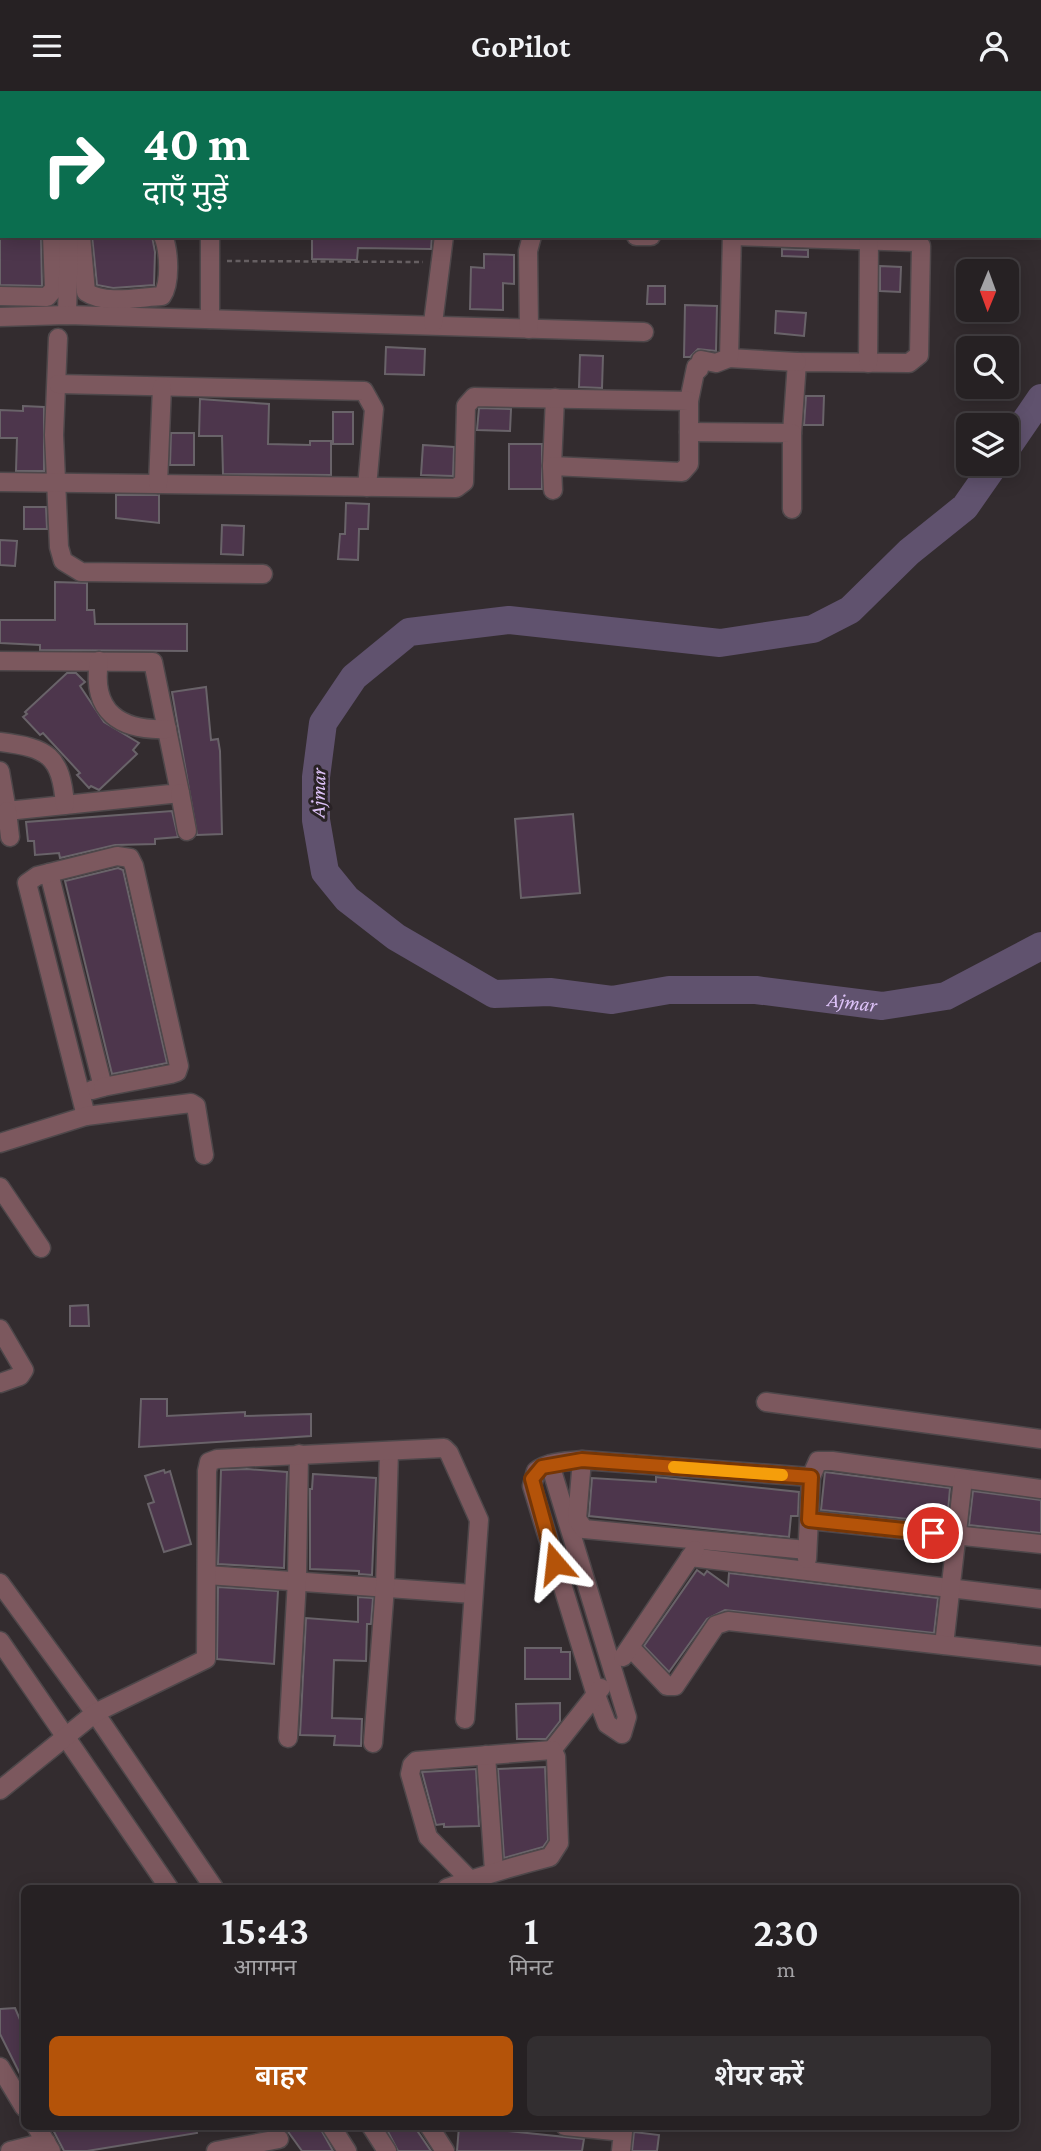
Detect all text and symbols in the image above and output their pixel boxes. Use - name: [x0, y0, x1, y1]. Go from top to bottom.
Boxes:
- icon: menu: [28, 27, 66, 65]
- icon: person: [975, 27, 1013, 65]
- text: GoPilot: [471, 28, 570, 64]
- text: 40 m: [143, 116, 250, 171]
- icon: right: [28, 119, 119, 210]
- text: दाएँ मुड़ें: [143, 174, 228, 210]
- north arrow: [956, 259, 1018, 322]
- map controls: [956, 259, 1019, 476]
- button: search: [956, 336, 1019, 399]
- button: layers: [956, 413, 1019, 476]
- water label: Ajmar: [306, 767, 330, 819]
- water label: Ajmar: [825, 987, 879, 1017]
- pin: [903, 1503, 963, 1563]
- icon: arrive: [914, 1514, 952, 1552]
- position arrow: [518, 1526, 592, 1600]
- text: 15:43: [221, 1906, 309, 1953]
- text: 1: [524, 1906, 539, 1953]
- text: 230: [753, 1908, 819, 1955]
- text: आगमन: [234, 1954, 297, 1980]
- text: मिनट: [509, 1954, 553, 1980]
- text: m: [777, 1956, 795, 1982]
- button: बाहर: [49, 2036, 513, 2116]
- button: शेयर करें: [527, 2036, 991, 2116]

